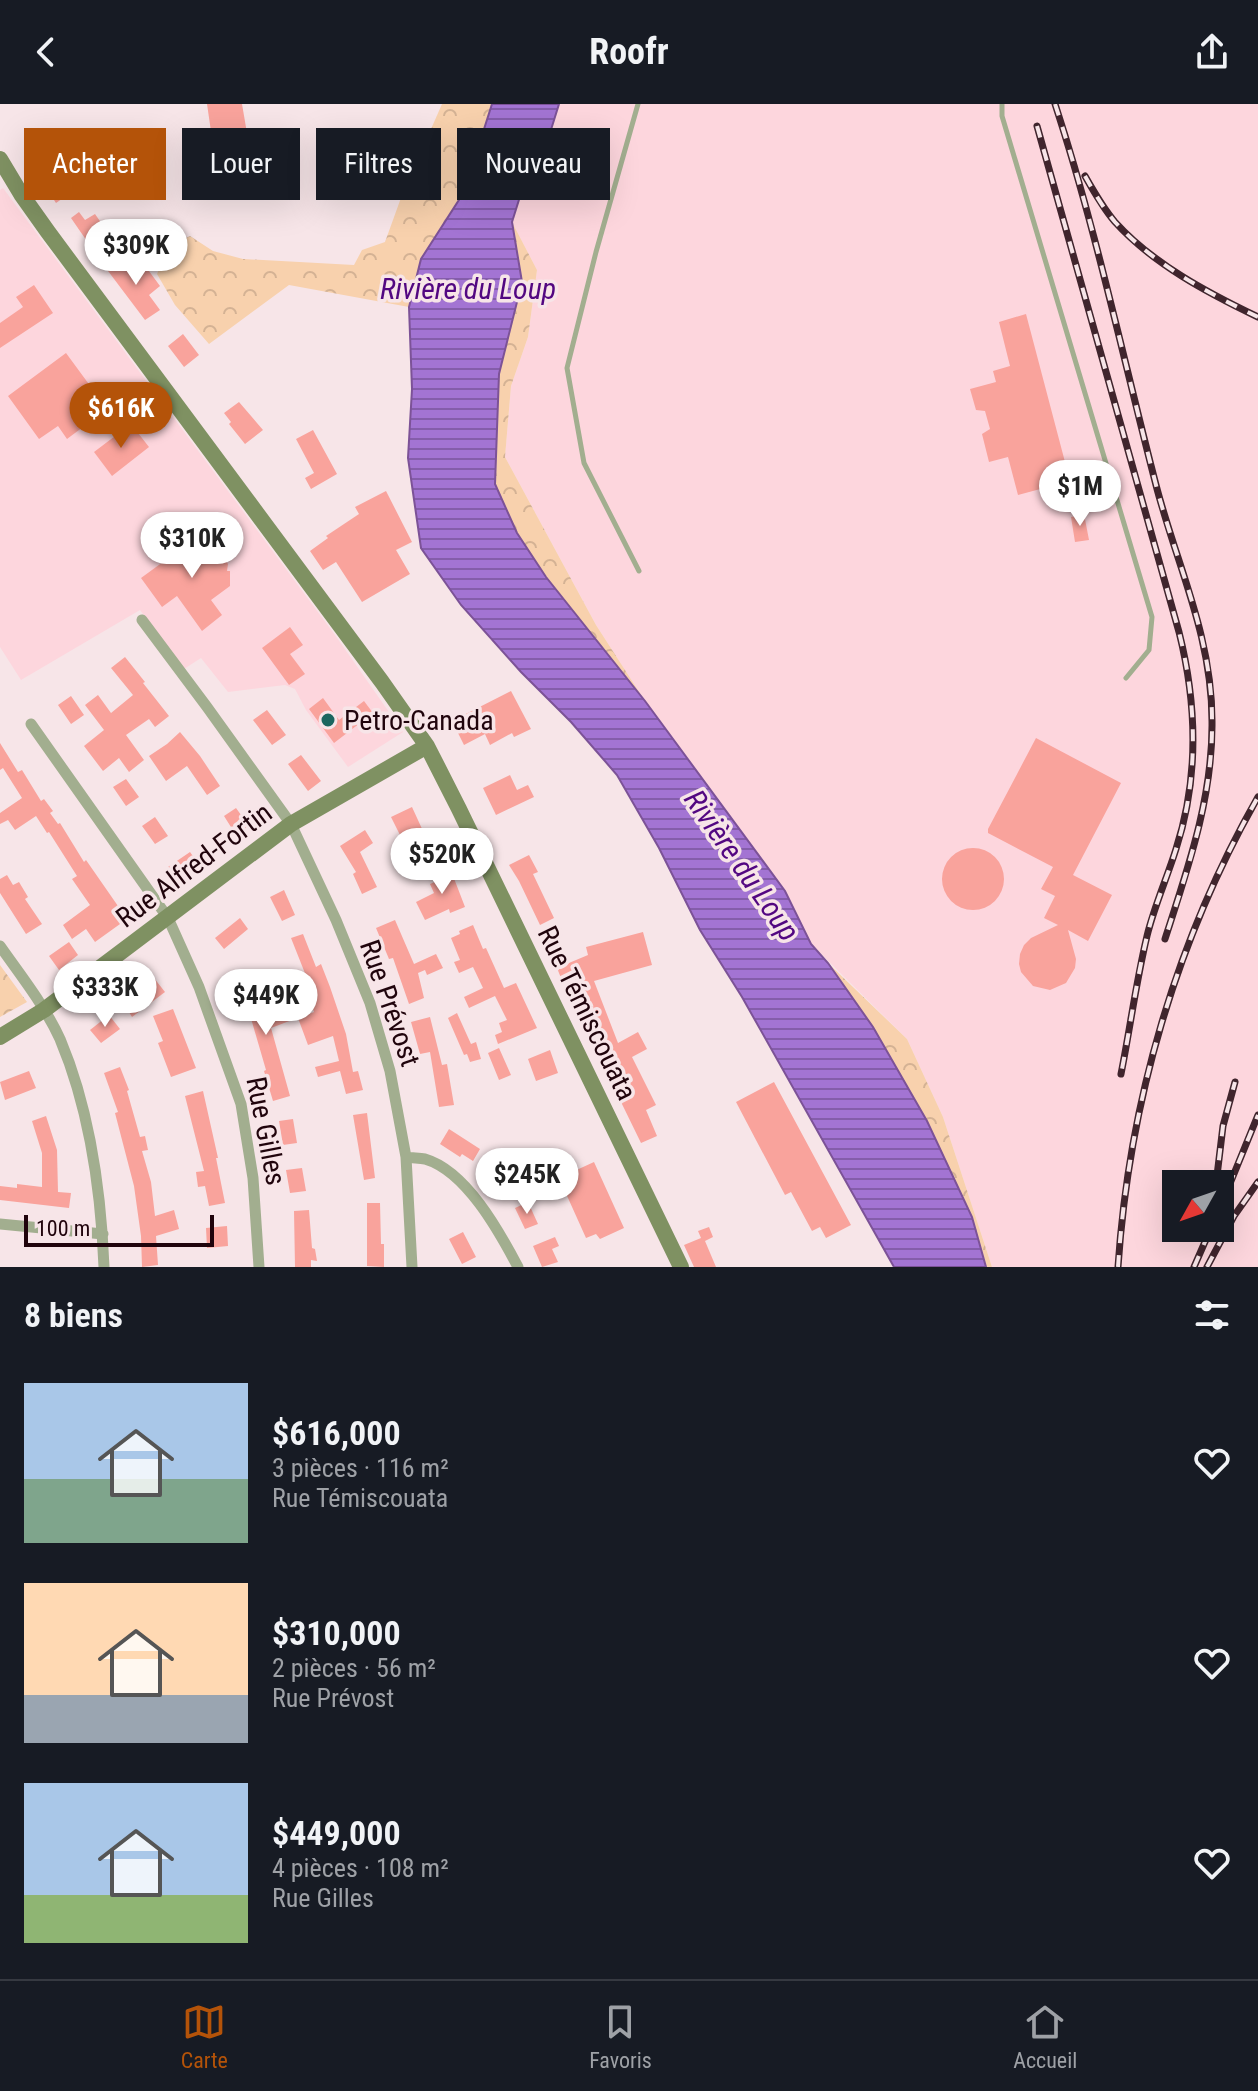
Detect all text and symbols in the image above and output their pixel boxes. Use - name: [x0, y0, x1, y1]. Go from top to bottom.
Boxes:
- icon: back: [24, 30, 68, 74]
- icon: share: [1190, 30, 1234, 74]
- text: Roofr: [589, 31, 669, 73]
- chip: Acheter: [24, 128, 166, 200]
- chip: Louer: [182, 128, 300, 200]
- chip: Filtres: [316, 128, 441, 200]
- chip: Nouveau: [457, 128, 610, 200]
- pin: $309K: [80, 219, 192, 287]
- text: $309K: [103, 230, 169, 260]
- water label: Rivière du Loup: [380, 271, 556, 306]
- pin: $616K: [65, 382, 177, 450]
- text: $616K: [88, 393, 154, 423]
- pin: $1M: [1041, 460, 1119, 528]
- text: $1M: [1057, 471, 1103, 501]
- pin: $310K: [136, 512, 248, 580]
- text: $310K: [159, 523, 225, 553]
- place label: Petro-Canada: [344, 704, 494, 737]
- marker: Petro-Canada: [319, 711, 337, 729]
- water label: Rivière du Loup: [677, 783, 807, 947]
- street label: Rue Alfred-Fortin: [110, 796, 278, 934]
- pin: $520K: [386, 828, 498, 896]
- text: $520K: [409, 839, 475, 869]
- street label: Rue Témiscouata: [531, 921, 643, 1105]
- street label: Rue Prévost: [353, 935, 427, 1071]
- pin: $333K: [49, 961, 161, 1029]
- pin: $449K: [210, 969, 322, 1037]
- text: $333K: [72, 972, 138, 1002]
- text: $449K: [233, 980, 299, 1010]
- street label: Rue Gilles: [239, 1074, 293, 1188]
- pin: $245K: [471, 1148, 583, 1216]
- text: $245K: [494, 1159, 560, 1189]
- north arrow: [1162, 1170, 1234, 1242]
- map controls: [1162, 1170, 1234, 1242]
- scale bar: [24, 1211, 214, 1247]
- text: 100 m: [36, 1216, 90, 1241]
- icon: filters: [1190, 1293, 1234, 1337]
- text: 8 biens: [24, 1295, 123, 1335]
- text: $616,000: [272, 1413, 401, 1453]
- icon: home: [88, 1415, 184, 1511]
- icon: heart: [1190, 1441, 1234, 1485]
- text: 3 pièces · 116 m²: [272, 1453, 449, 1483]
- text: Rue Témiscouata: [272, 1483, 448, 1513]
- text: $310,000: [272, 1613, 401, 1653]
- icon: home: [88, 1615, 184, 1711]
- icon: heart: [1190, 1641, 1234, 1685]
- text: 2 pièces · 56 m²: [272, 1653, 436, 1683]
- text: Rue Prévost: [272, 1683, 394, 1713]
- text: $449,000: [272, 1813, 401, 1853]
- icon: home: [88, 1815, 184, 1911]
- icon: heart: [1190, 1841, 1234, 1885]
- text: 4 pièces · 108 m²: [272, 1853, 449, 1883]
- text: Rue Gilles: [272, 1883, 374, 1913]
- tab: Carte: [181, 2000, 228, 2073]
- tab: Favoris: [589, 2000, 652, 2073]
- tab: Accueil: [1013, 2000, 1077, 2073]

